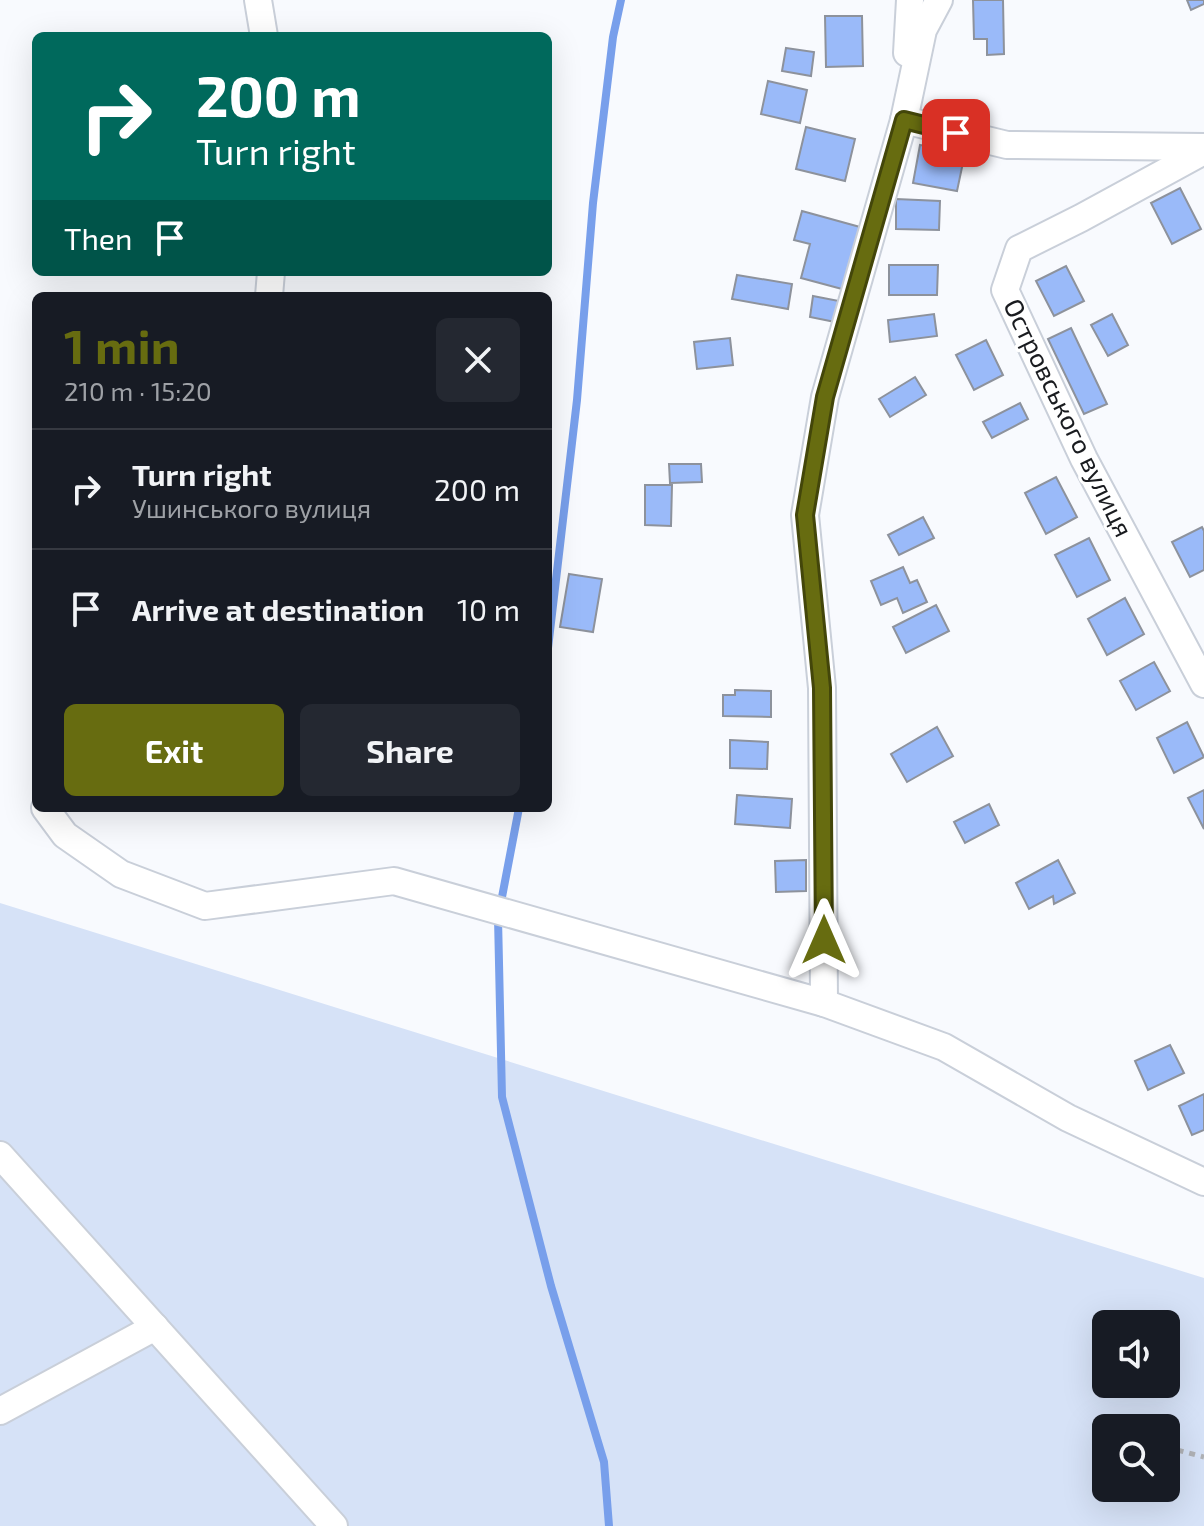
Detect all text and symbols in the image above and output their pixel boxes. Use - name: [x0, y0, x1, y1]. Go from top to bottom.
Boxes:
- text: 200 m: [196, 61, 361, 128]
- icon: right: [64, 64, 168, 168]
- pin: [922, 99, 990, 167]
- icon: arrive: [934, 111, 978, 155]
- text: Turn right: [196, 129, 356, 172]
- icon: arrive: [148, 216, 192, 260]
- text: Then: [64, 220, 132, 256]
- street label: Островського вулиця: [997, 293, 1141, 542]
- text: 1 min: [64, 316, 180, 374]
- button: close: [436, 318, 520, 402]
- text: 210 m · 15:20: [64, 375, 212, 406]
- text: Turn right: [132, 456, 272, 492]
- icon: right: [64, 467, 108, 511]
- text: 200 m: [434, 471, 520, 507]
- text: Ушинського вулиця: [132, 492, 371, 523]
- icon: arrive: [64, 587, 108, 631]
- text: Arrive at destination: [132, 591, 424, 627]
- text: 10 m: [457, 591, 520, 627]
- button: Exit: [64, 704, 284, 796]
- button: Share: [300, 704, 520, 796]
- position arrow: [782, 898, 866, 982]
- map controls: [1092, 1310, 1180, 1502]
- button: sound: [1092, 1310, 1180, 1398]
- button: search: [1092, 1414, 1180, 1502]

